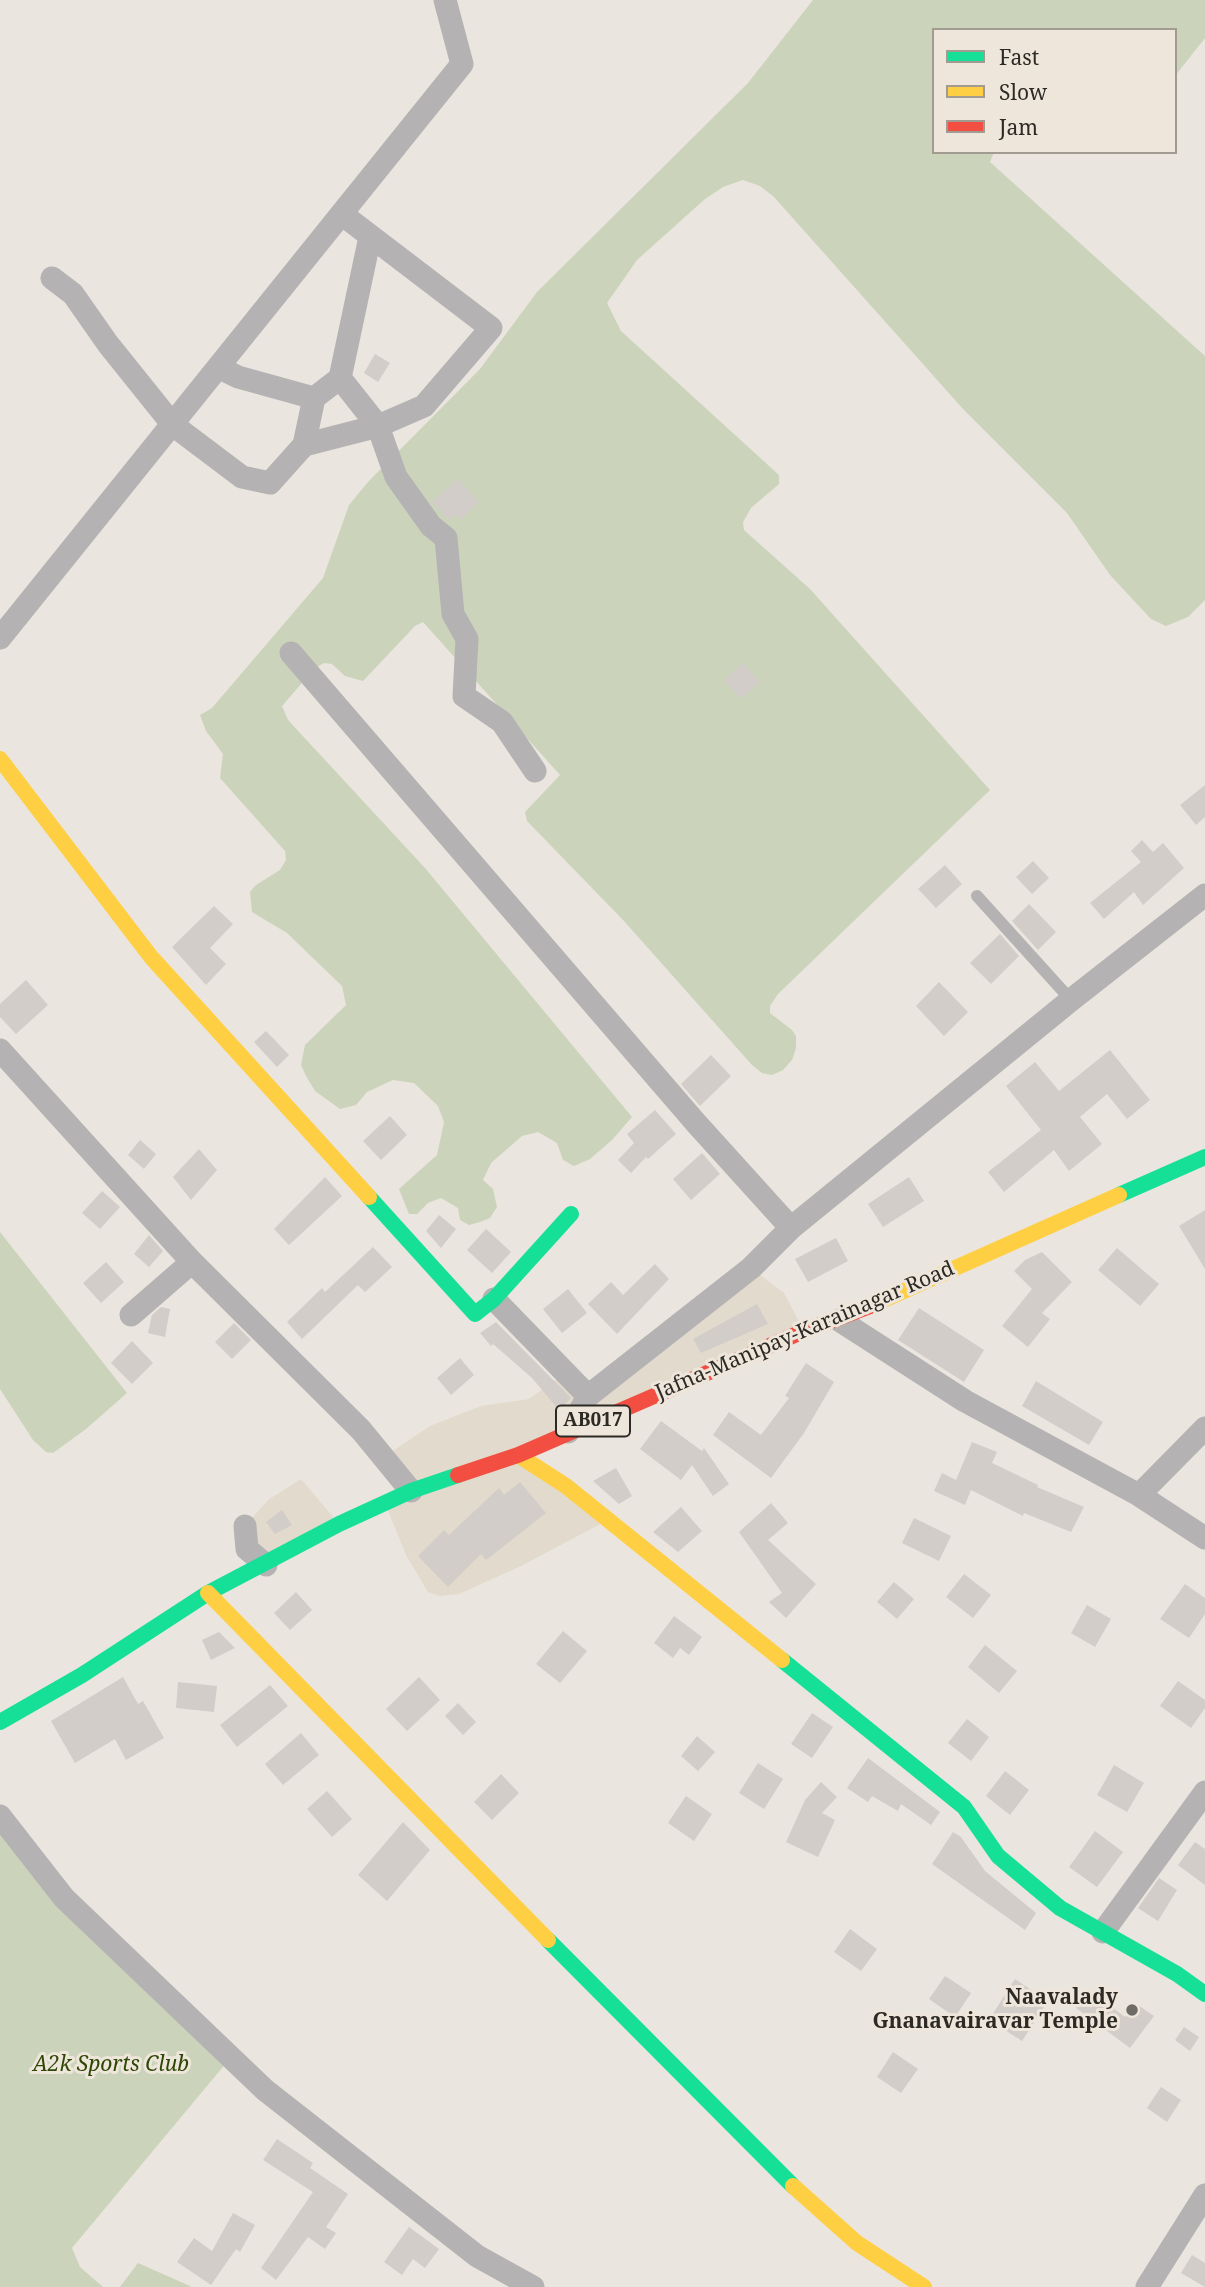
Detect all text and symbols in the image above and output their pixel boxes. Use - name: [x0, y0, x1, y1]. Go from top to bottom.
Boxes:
- legend: [932, 28, 1177, 154]
- text: Fast: [999, 43, 1039, 71]
- text: Slow: [999, 78, 1047, 106]
- text: Jam: [999, 113, 1038, 141]
- street label: Jafna-Manipay-Karainagar Road: [652, 1256, 958, 1406]
- road number: AB017: [556, 1406, 630, 1436]
- place label: Naavalady Gnanavairavar Temple: [872, 1985, 1118, 2035]
- marker: Naavalady Gnanavairavar Temple: [1124, 2002, 1140, 2018]
- park label: A2k Sports Club: [33, 2052, 189, 2078]

